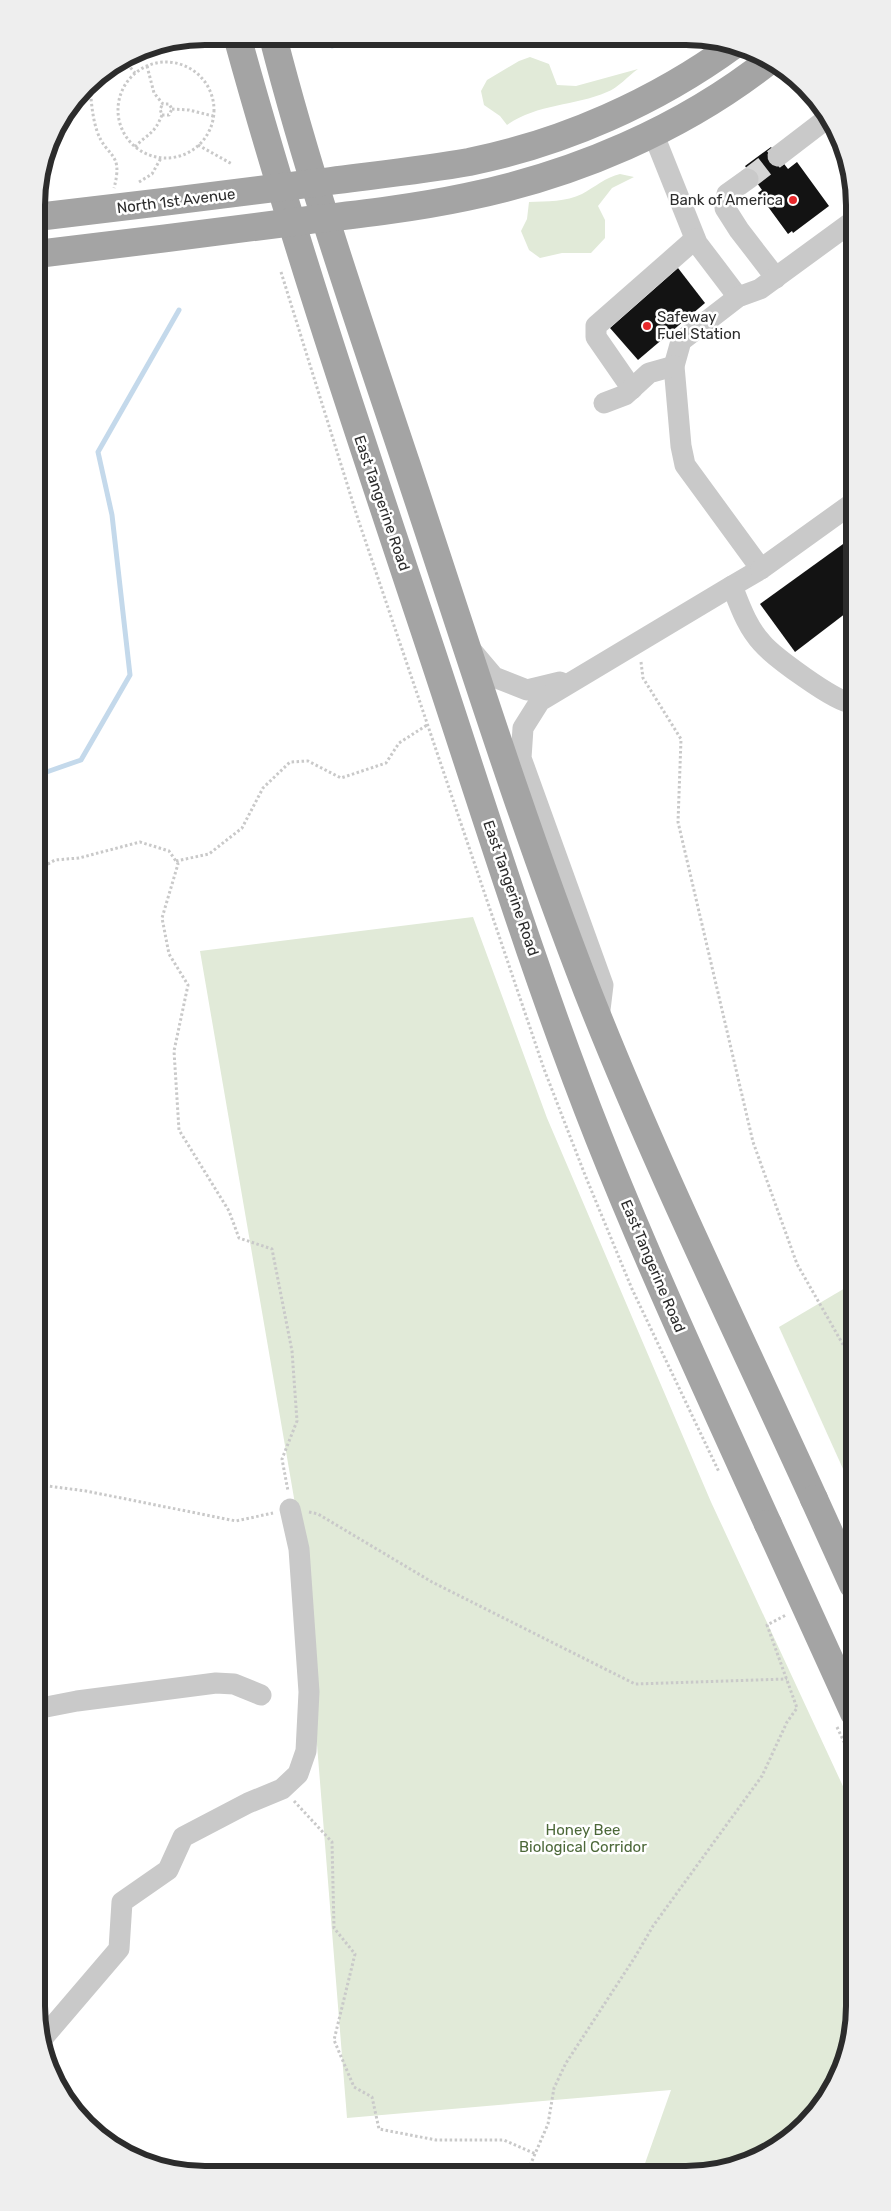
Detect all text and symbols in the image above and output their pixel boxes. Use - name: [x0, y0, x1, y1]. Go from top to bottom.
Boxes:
- street label: North 1st Avenue: [116, 185, 236, 217]
- place label: Bank of America: [669, 191, 783, 209]
- marker: Bank of America: [787, 194, 799, 206]
- place label: Safeway Fuel Station: [657, 308, 741, 343]
- marker: Safeway Fuel Station: [641, 320, 653, 332]
- street label: East Tangerine Road: [350, 433, 414, 573]
- street label: East Tangerine Road: [479, 818, 543, 958]
- street label: East Tangerine Road: [617, 1197, 689, 1335]
- park label: Honey Bee Biological Corridor: [519, 1821, 647, 1856]

